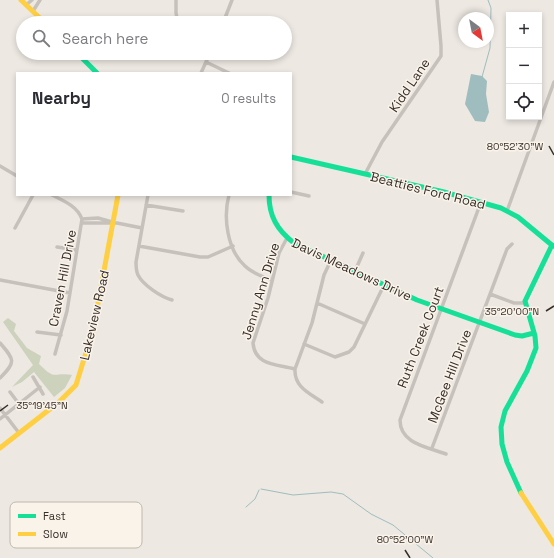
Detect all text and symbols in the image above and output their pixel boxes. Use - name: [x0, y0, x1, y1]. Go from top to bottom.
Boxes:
- north arrow: [458, 12, 494, 48]
- map controls: [506, 12, 542, 120]
- button: +: [506, 12, 542, 48]
- search box: [16, 16, 292, 60]
- icon: search: [30, 27, 52, 49]
- text: Search here: [62, 29, 148, 48]
- button: −: [506, 48, 542, 84]
- street label: Kidd Lane: [385, 55, 434, 116]
- button: locate: [506, 84, 542, 120]
- text: Nearby: [32, 87, 91, 109]
- text: 0 results: [221, 90, 276, 107]
- text: 80°52'30"W: [487, 140, 543, 153]
- street label: Beatties Ford Road: [368, 168, 487, 213]
- street label: Craven Hill Drive: [45, 228, 80, 328]
- street label: Davis Meadows Drive: [289, 234, 414, 305]
- street label: Jenny Ann Drive: [238, 241, 283, 342]
- street label: Lakeview Road: [76, 268, 113, 362]
- street label: Ruth Creek Court: [393, 284, 448, 390]
- text: 35°20'00"N: [485, 305, 539, 318]
- street label: McGee Hill Drive: [424, 327, 475, 425]
- text: 35°19'45"N: [16, 399, 68, 412]
- legend: [10, 502, 142, 548]
- text: Fast: [43, 509, 66, 523]
- text: Slow: [43, 527, 68, 541]
- text: 80°52'00"W: [377, 533, 434, 546]

